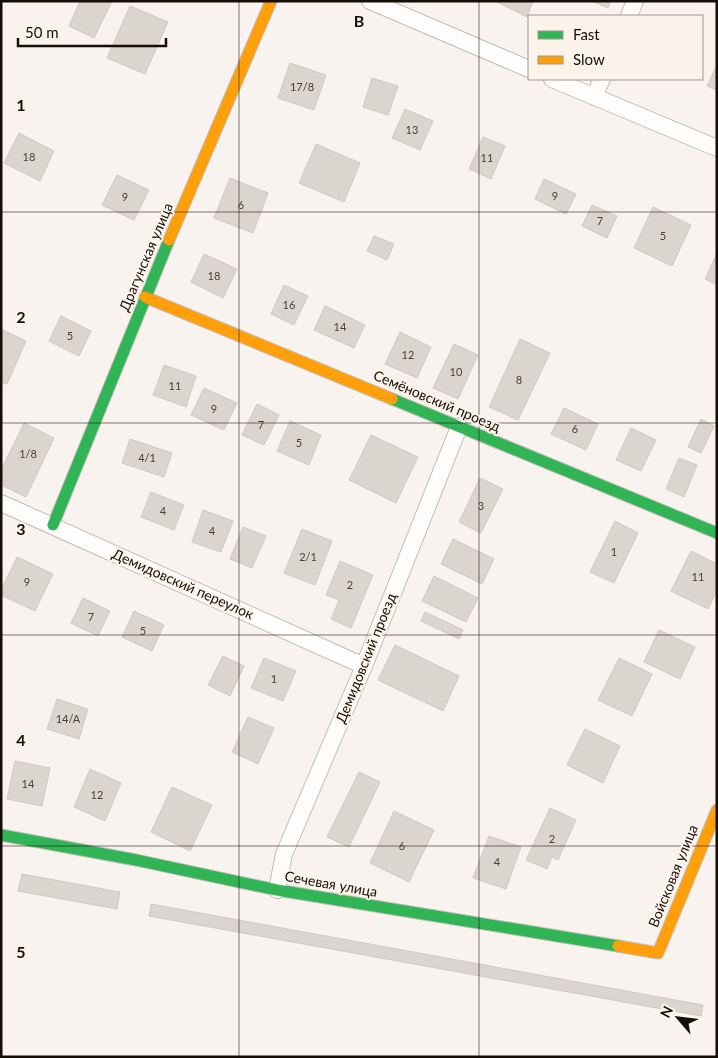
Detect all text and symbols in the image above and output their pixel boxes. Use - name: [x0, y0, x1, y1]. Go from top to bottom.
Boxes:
- text: B: [354, 11, 364, 30]
- scale bar: [18, 15, 165, 47]
- legend: [528, 15, 703, 80]
- text: 50 m: [25, 23, 59, 41]
- text: Fast: [573, 25, 600, 43]
- text: Slow: [573, 50, 605, 68]
- house number: 17/8: [290, 80, 314, 93]
- text: 1: [16, 95, 26, 114]
- house number: 13: [406, 123, 418, 136]
- house number: 18: [23, 150, 35, 163]
- house number: 11: [481, 151, 493, 164]
- house number: 9: [552, 189, 558, 202]
- house number: 9: [122, 190, 128, 203]
- house number: 6: [238, 198, 244, 211]
- street label: Драгунская улица: [115, 200, 176, 314]
- house number: 7: [597, 214, 603, 227]
- house number: 5: [660, 229, 666, 242]
- house number: 18: [208, 269, 220, 282]
- house number: 16: [283, 298, 295, 311]
- text: 2: [16, 307, 26, 326]
- house number: 14: [334, 320, 347, 333]
- house number: 5: [67, 329, 73, 342]
- house number: 12: [402, 348, 414, 361]
- house number: 10: [450, 365, 463, 378]
- street label: Семёновский проезд: [371, 366, 504, 435]
- house number: 8: [516, 373, 522, 386]
- house number: 11: [169, 379, 181, 392]
- house number: 9: [211, 402, 217, 415]
- house number: 7: [258, 418, 264, 431]
- house number: 6: [572, 422, 578, 435]
- house number: 5: [296, 436, 302, 449]
- house number: 1/8: [19, 447, 37, 460]
- house number: 4/1: [138, 451, 156, 464]
- house number: 3: [478, 499, 484, 512]
- house number: 4: [160, 504, 167, 517]
- text: 3: [16, 519, 26, 538]
- house number: 4: [209, 524, 216, 537]
- street label: Демидовский переулок: [110, 545, 257, 623]
- house number: 1: [611, 545, 617, 558]
- house number: 2/1: [299, 550, 317, 563]
- house number: 11: [692, 570, 704, 583]
- house number: 9: [24, 575, 30, 588]
- house number: 2: [347, 578, 353, 591]
- street label: Демидовский проезд: [332, 590, 400, 725]
- house number: 7: [88, 610, 94, 623]
- house number: 5: [140, 624, 146, 637]
- house number: 1: [271, 672, 277, 685]
- house number: 14/А: [56, 712, 81, 725]
- text: 4: [16, 730, 26, 749]
- house number: 14: [22, 777, 35, 790]
- house number: 12: [91, 788, 103, 801]
- street label: Войсковая улица: [644, 822, 701, 930]
- house number: 2: [549, 832, 555, 845]
- house number: 6: [399, 839, 405, 852]
- house number: 4: [494, 855, 501, 868]
- street label: Сечевая улица: [283, 867, 379, 900]
- text: 5: [16, 942, 26, 961]
- north arrow: [653, 993, 703, 1043]
- text: N: [656, 1003, 676, 1020]

